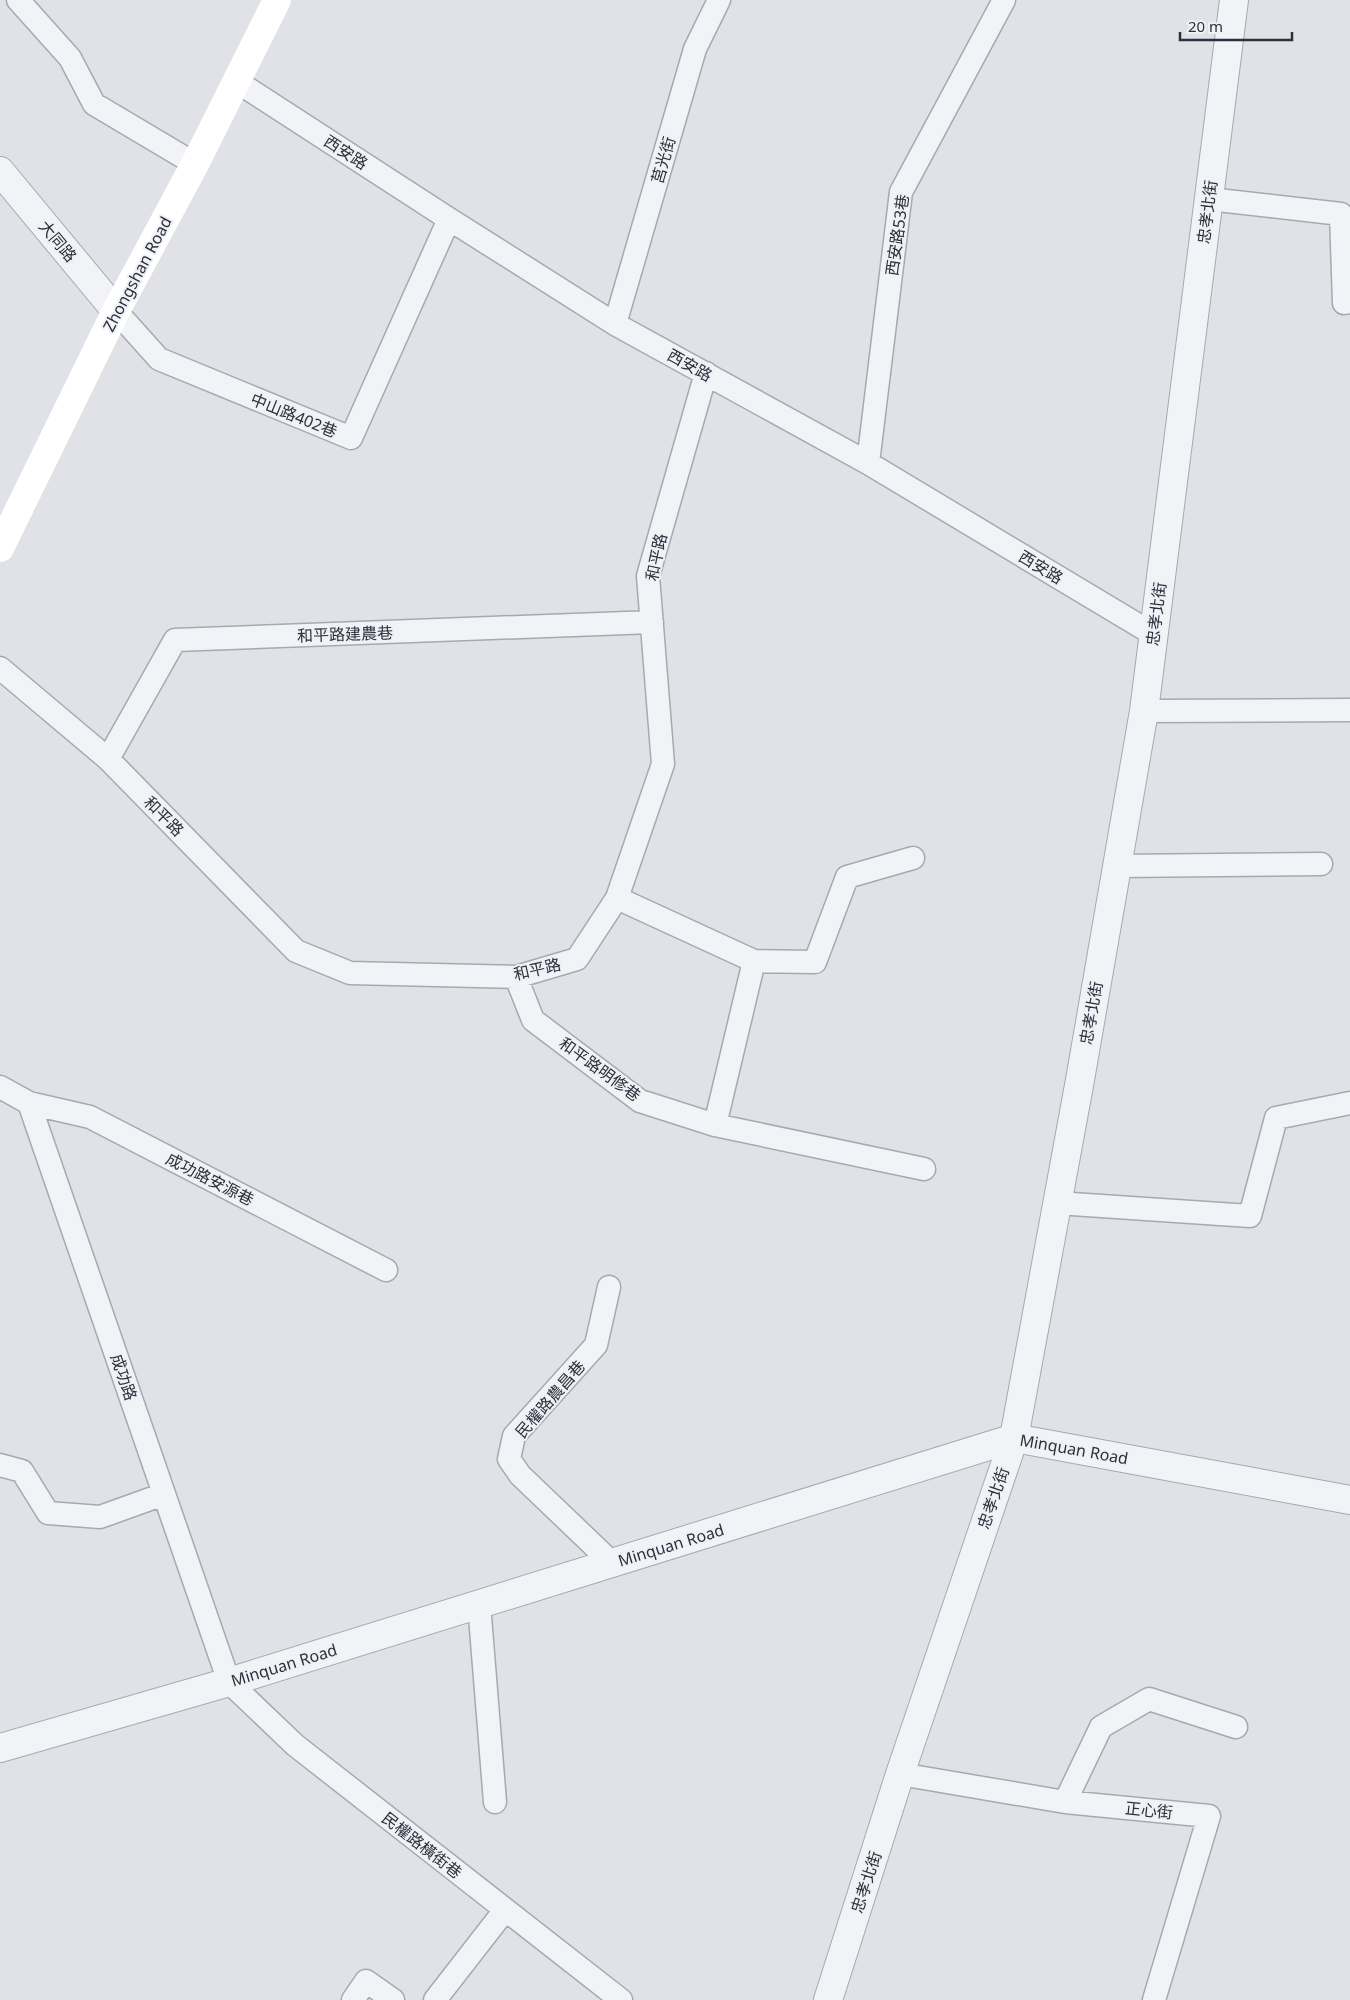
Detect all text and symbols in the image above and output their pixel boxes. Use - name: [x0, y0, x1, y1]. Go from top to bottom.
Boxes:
- scale bar: [1180, 10, 1292, 42]
- text: 20 m: [1188, 16, 1223, 36]
- street label: 西安路: [320, 130, 372, 174]
- street label: 莒光街: [646, 134, 680, 186]
- street label: 忠孝北街: [1192, 179, 1222, 245]
- street label: 西安路53巷: [880, 193, 914, 277]
- street label: Zhongshan Road: [97, 213, 177, 335]
- street label: 大同路: [34, 216, 82, 266]
- street label: 西安路: [664, 344, 716, 386]
- street label: 中山路402巷: [247, 388, 341, 442]
- street label: 和平路: [640, 531, 672, 583]
- street label: 西安路: [1015, 545, 1067, 589]
- street label: 忠孝北街: [1141, 581, 1171, 647]
- street label: 和平路建農巷: [297, 621, 393, 647]
- street label: 和平路: [139, 791, 189, 841]
- street label: 和平路: [511, 953, 563, 985]
- street label: 忠孝北街: [1075, 980, 1107, 1046]
- street label: 和平路明修巷: [555, 1032, 645, 1106]
- street label: 成功路安源巷: [162, 1147, 258, 1211]
- street label: 成功路: [106, 1351, 142, 1403]
- street label: 民權路農昌巷: [510, 1356, 590, 1442]
- street label: Minquan Road: [1018, 1429, 1130, 1469]
- street label: 忠孝北街: [972, 1464, 1014, 1532]
- street label: Minquan Road: [615, 1518, 727, 1572]
- street label: Minquan Road: [228, 1638, 340, 1692]
- street label: 正心街: [1124, 1797, 1174, 1823]
- street label: 民權路橫街巷: [377, 1807, 467, 1883]
- street label: 忠孝北街: [846, 1848, 886, 1916]

